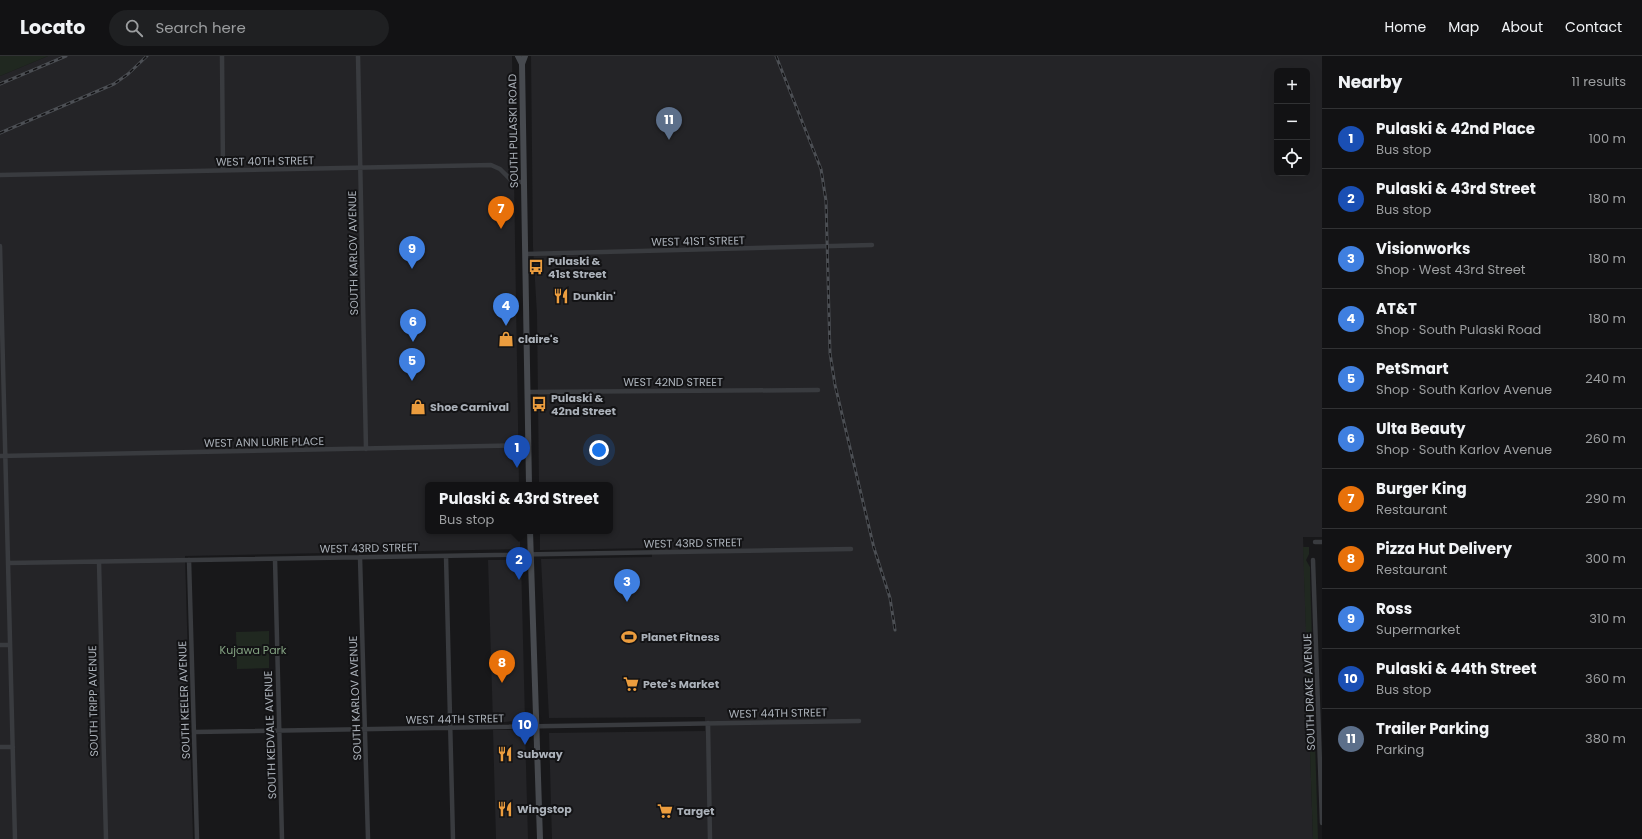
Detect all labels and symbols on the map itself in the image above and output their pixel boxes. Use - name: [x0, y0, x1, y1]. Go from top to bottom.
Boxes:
- street label: SOUTH PULASKI ROAD: [504, 74, 522, 188]
- pin: 11: [656, 107, 682, 140]
- street label: WEST 40TH STREET: [216, 152, 314, 170]
- street label: SOUTH KARLOV AVENUE: [344, 190, 362, 316]
- pin: 7: [488, 196, 514, 229]
- street label: WEST 41ST STREET: [651, 232, 745, 250]
- pin: 9: [399, 236, 425, 269]
- place label: Pulaski & 41st Street: [548, 253, 607, 282]
- bus stop icon: Pulaski & 41st Street: [527, 258, 545, 276]
- restaurant icon: Dunkin': [552, 287, 570, 305]
- place label: Dunkin': [573, 288, 616, 304]
- pin: 4: [493, 293, 519, 326]
- pin: 6: [400, 309, 426, 342]
- shop icon: claire's: [497, 330, 515, 348]
- place label: claire's: [518, 331, 559, 347]
- pin: 5: [399, 348, 425, 381]
- street label: WEST 42ND STREET: [623, 374, 723, 390]
- place label: Pulaski & 42nd Street: [551, 390, 616, 419]
- bus stop icon: Pulaski & 42nd Street: [530, 395, 548, 413]
- shop icon: Shoe Carnival: [409, 398, 427, 416]
- place label: Shoe Carnival: [430, 399, 509, 415]
- street label: WEST ANN LURIE PLACE: [204, 433, 324, 451]
- pin: 1: [504, 435, 530, 468]
- your location: [589, 440, 609, 460]
- street label: WEST 43RD STREET: [643, 534, 743, 552]
- street label: WEST 43RD STREET: [319, 539, 419, 557]
- pin: 2: [506, 547, 532, 580]
- pin: 3: [614, 569, 640, 602]
- sports icon: Planet Fitness: [620, 628, 638, 646]
- place label: Planet Fitness: [641, 629, 720, 645]
- street label: SOUTH DRAKE AVENUE: [1299, 633, 1319, 751]
- street label: SOUTH KARLOV AVENUE: [345, 635, 365, 761]
- street label: SOUTH KEELER AVENUE: [174, 641, 194, 759]
- park label: Kujawa Park: [220, 642, 287, 658]
- street label: SOUTH TRIPP AVENUE: [84, 645, 102, 757]
- pin: 8: [489, 650, 515, 683]
- street label: SOUTH KEDVALE AVENUE: [260, 671, 280, 799]
- supermarket icon: Pete's Market: [622, 675, 640, 693]
- place label: Pete's Market: [643, 676, 720, 692]
- street label: WEST 44TH STREET: [729, 704, 827, 722]
- street label: WEST 44TH STREET: [406, 710, 504, 728]
- pin: 10: [512, 712, 538, 745]
- restaurant icon: Subway: [496, 745, 514, 763]
- place label: Subway: [517, 746, 563, 762]
- restaurant icon: Wingstop: [496, 800, 514, 818]
- place label: Wingstop: [517, 801, 572, 817]
- supermarket icon: Target: [656, 802, 674, 820]
- place label: Target: [677, 803, 715, 819]

